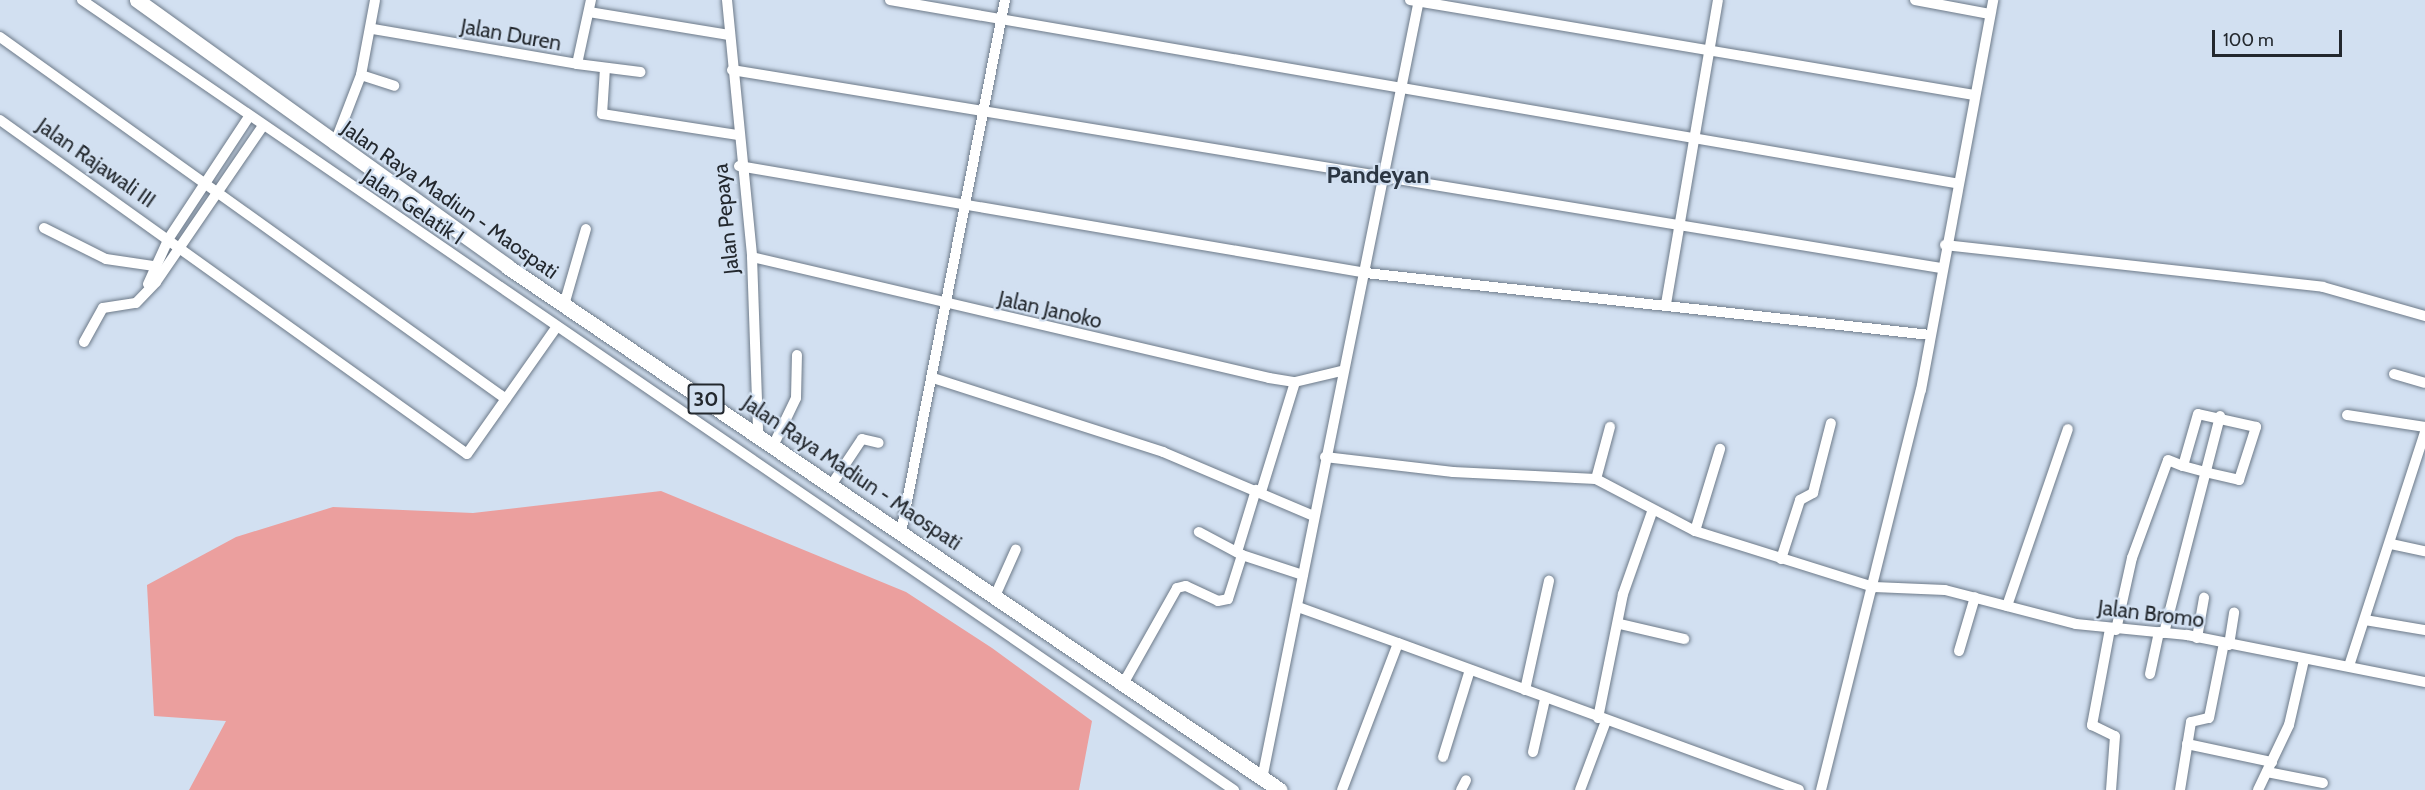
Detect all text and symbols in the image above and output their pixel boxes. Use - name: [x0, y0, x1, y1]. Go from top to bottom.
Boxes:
- street label: Jalan Duren: [459, 14, 563, 56]
- scale bar: [2215, 18, 2346, 56]
- text: 100 m: [2223, 29, 2274, 51]
- street label: Jalan Rajawali III: [32, 113, 160, 213]
- street label: Jalan Raya Madiun - Maospati: [337, 115, 563, 285]
- district label: Pandeyan: [1326, 161, 1430, 189]
- street label: Jalan Pepaya: [708, 162, 744, 276]
- street label: Jalan Gelatik I: [357, 164, 469, 250]
- street label: Jalan Janoko: [996, 286, 1104, 334]
- road number: 30: [686, 382, 726, 416]
- street label: Jalan Raya Madiun - Maospati: [738, 390, 966, 556]
- street label: Jalan Bromo: [2096, 595, 2206, 633]

